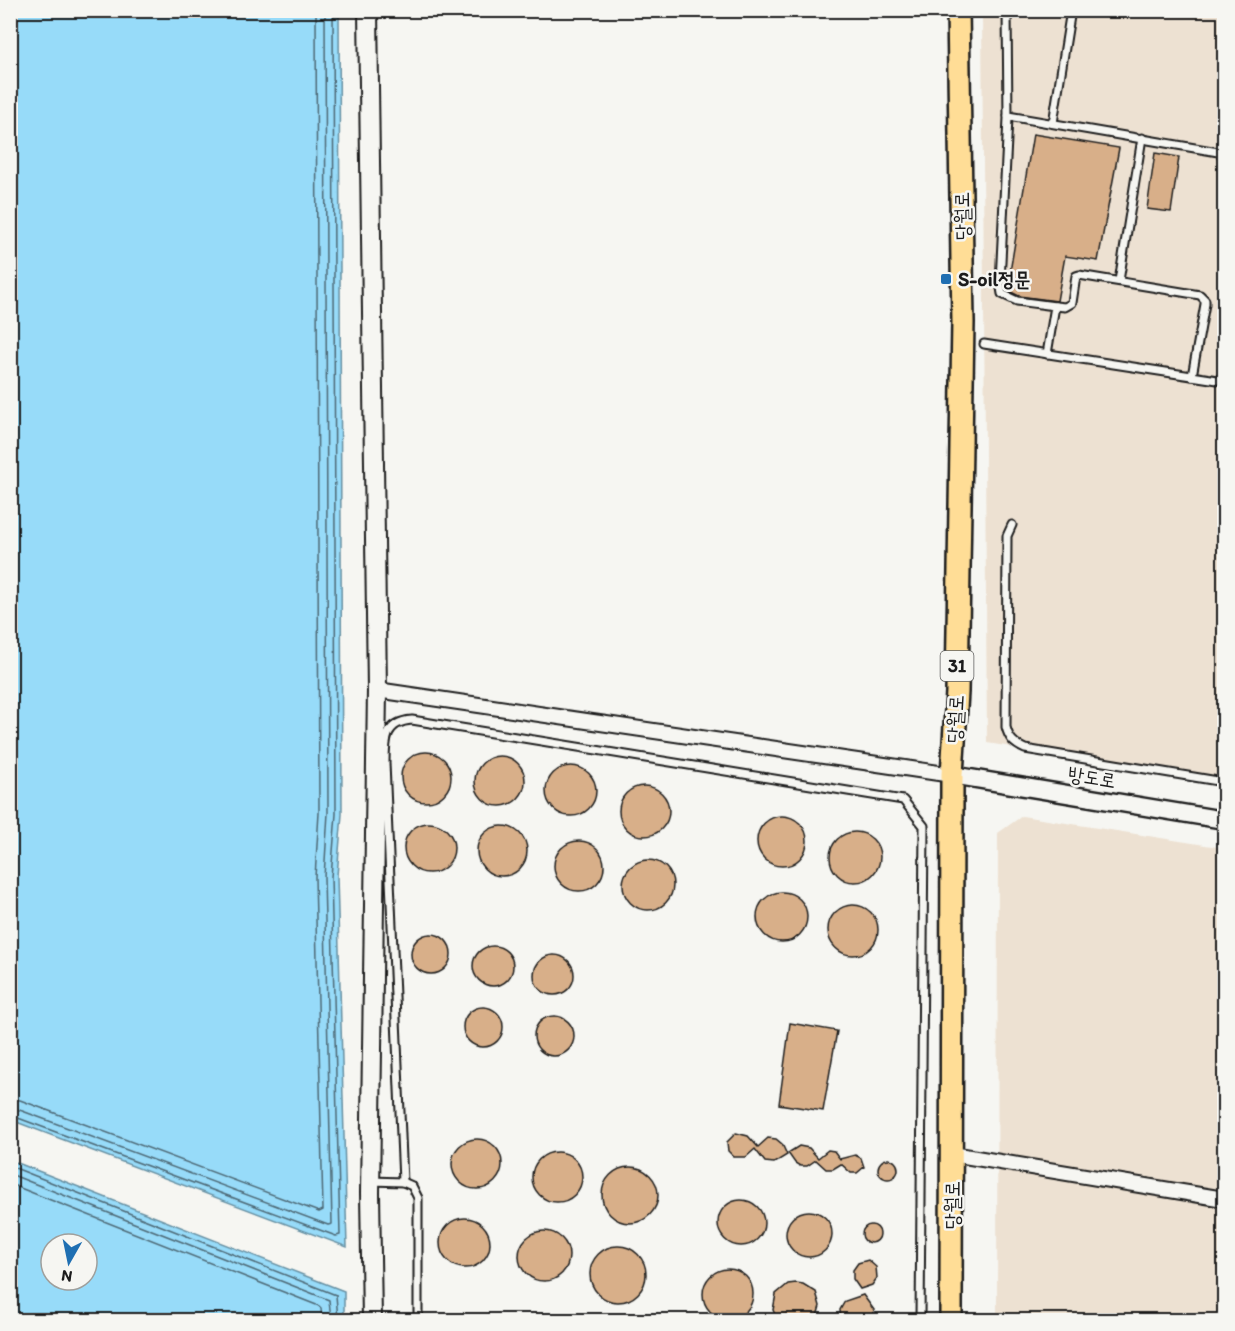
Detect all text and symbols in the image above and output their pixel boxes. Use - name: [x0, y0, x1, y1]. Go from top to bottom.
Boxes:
- street label: 당월로: [950, 192, 974, 240]
- place label: S-oil정문: [958, 267, 1030, 291]
- marker: S-oil정문: [939, 272, 953, 286]
- road number: 31: [940, 651, 974, 681]
- street label: 당월로: [942, 694, 968, 744]
- street label: 방도로: [1066, 761, 1118, 793]
- street label: 당월로: [940, 1181, 964, 1229]
- north arrow: [39, 1232, 99, 1292]
- text: N: [60, 1266, 74, 1287]

